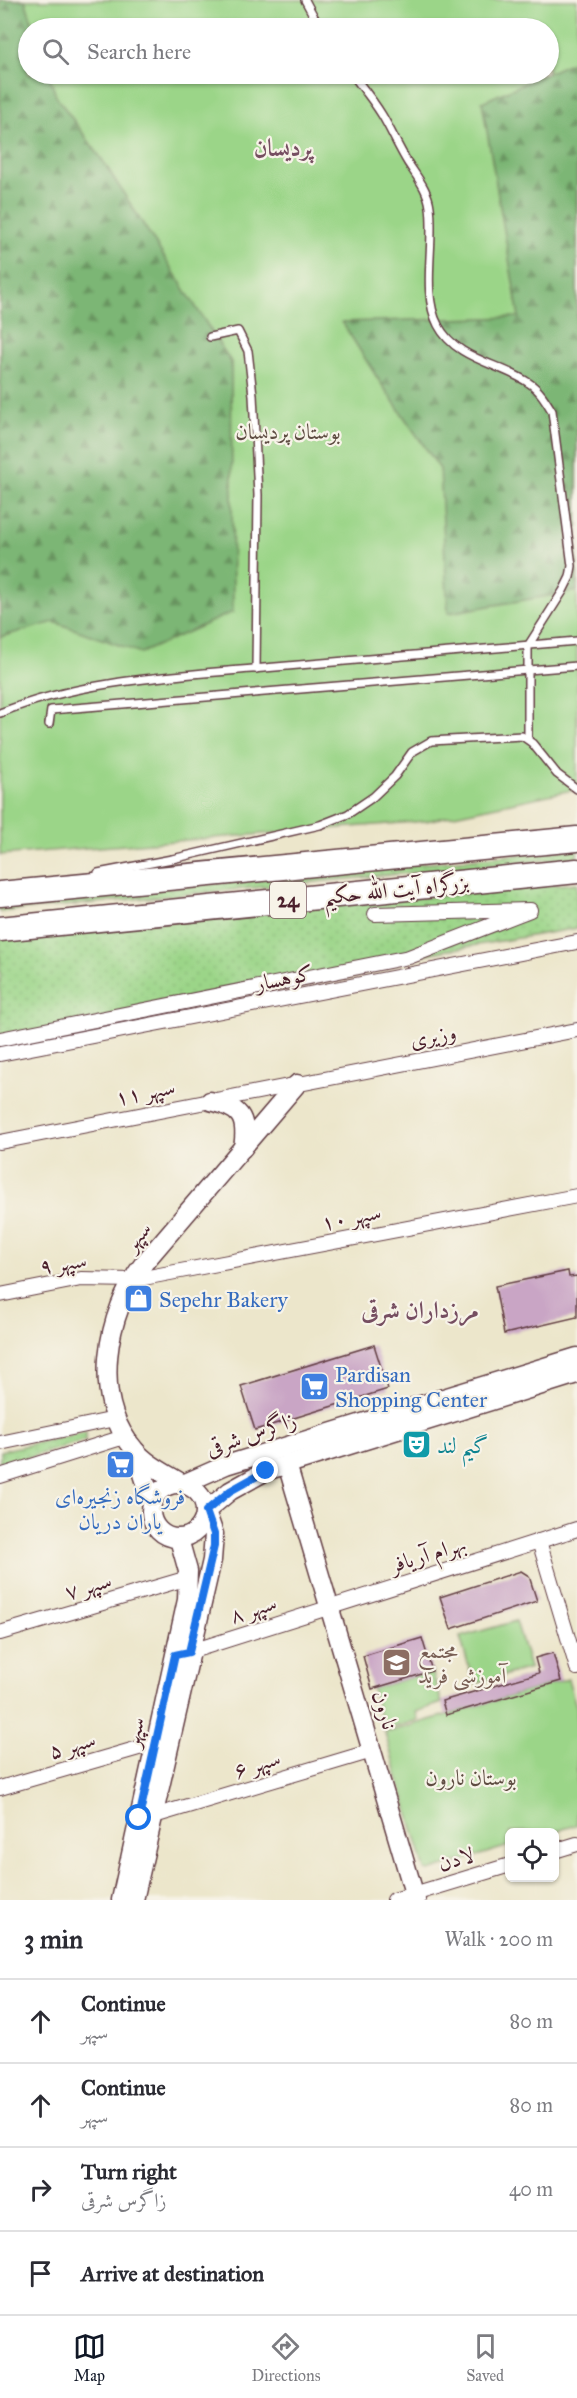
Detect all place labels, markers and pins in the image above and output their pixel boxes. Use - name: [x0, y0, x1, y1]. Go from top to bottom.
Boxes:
- shop icon: Sepehr Bakery: [122, 1283, 154, 1315]
- place label: Sepehr Bakery: [159, 1286, 288, 1313]
- place label: Pardisan Shopping Center: [335, 1361, 488, 1413]
- supermarket icon: Pardisan Shopping Center: [298, 1371, 330, 1403]
- theatre icon: گیم لند: [400, 1429, 432, 1461]
- place label: گیم لند: [437, 1432, 488, 1467]
- supermarket icon: فروشگاه زنجیره‌ای یاران دریان: [104, 1448, 136, 1480]
- place label: فروشگاه زنجیره‌ای یاران دریان: [55, 1483, 185, 1535]
- place label: مجتمع آموزشی فرید: [418, 1637, 508, 1691]
- school or university icon: مجتمع آموزشی فرید: [381, 1647, 413, 1679]

